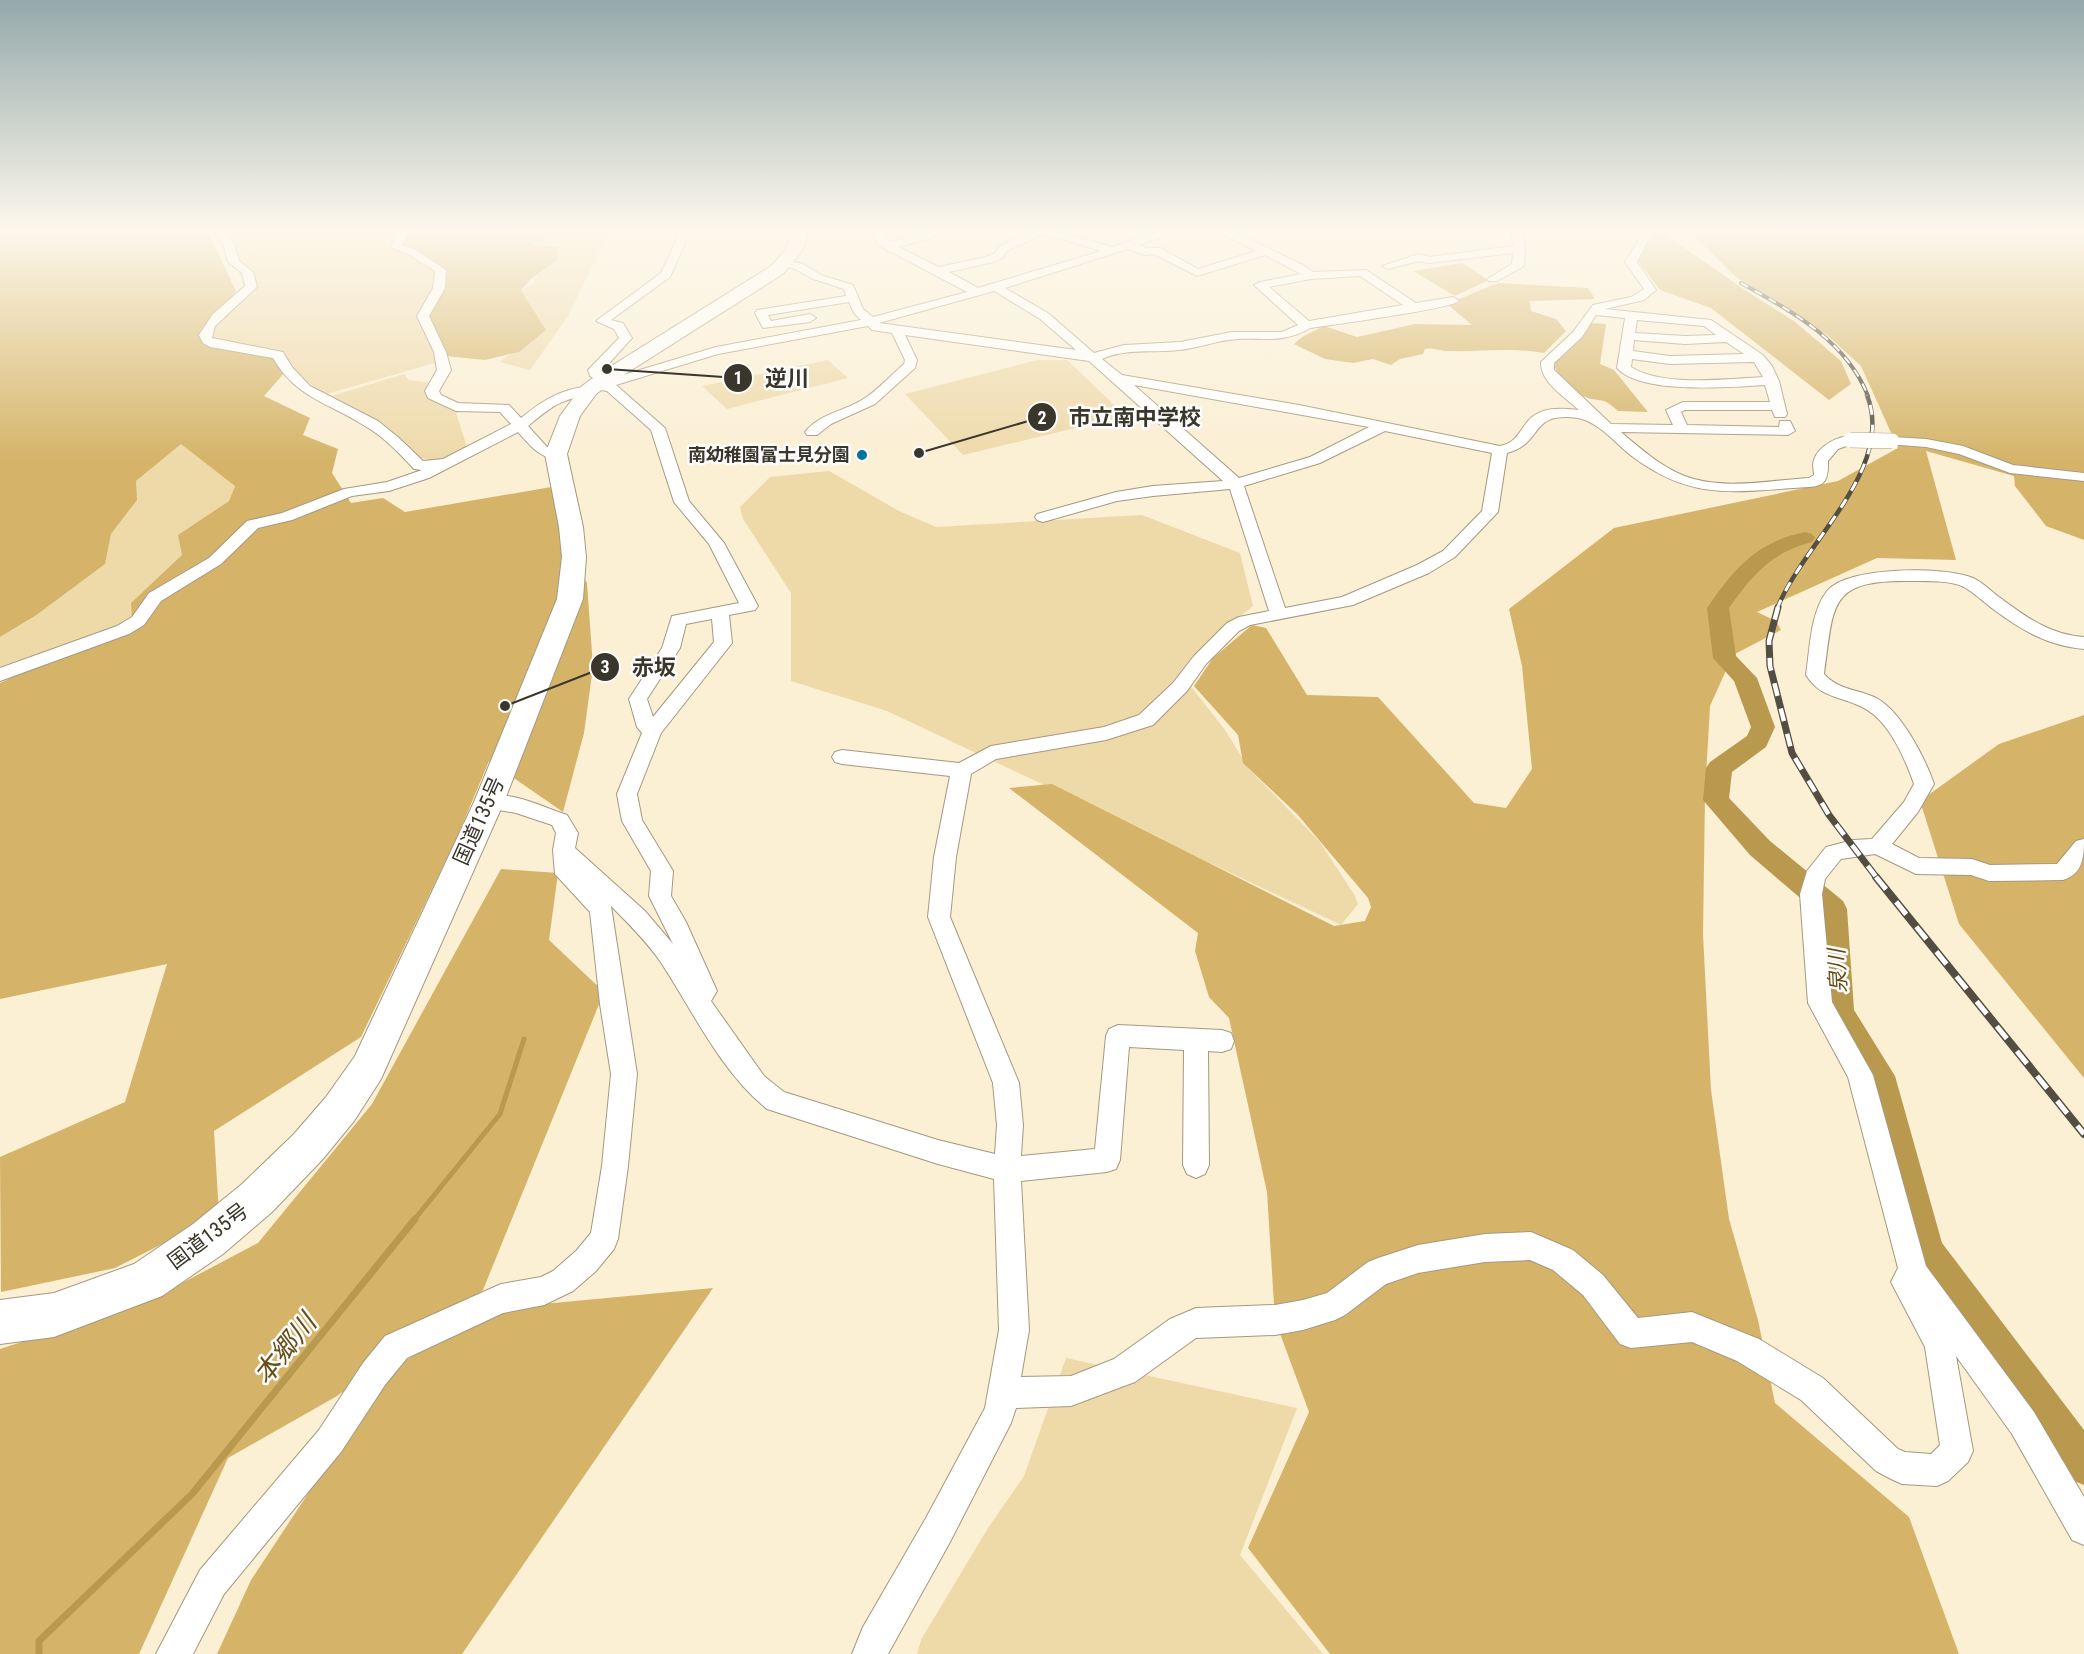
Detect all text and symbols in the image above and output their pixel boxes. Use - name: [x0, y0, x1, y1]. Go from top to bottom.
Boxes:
- callout: 逆川: [723, 358, 821, 398]
- text: 逆川: [765, 366, 809, 391]
- text: 1: [733, 367, 743, 388]
- callout: 市立南中学校: [1027, 397, 1213, 437]
- text: 市立南中学校: [1069, 405, 1201, 430]
- text: 2: [1037, 407, 1047, 428]
- place label: 南幼稚園富士見分園: [688, 444, 850, 465]
- marker: 南幼稚園富士見分園: [855, 448, 869, 462]
- callout: 赤坂: [590, 647, 688, 687]
- text: 赤坂: [632, 655, 676, 680]
- text: 3: [600, 656, 610, 677]
- street label: 国道135号: [449, 773, 509, 869]
- water label: 泉川: [1824, 946, 1851, 994]
- street label: 国道135号: [163, 1198, 253, 1274]
- water label: 本郷川: [247, 1305, 325, 1391]

